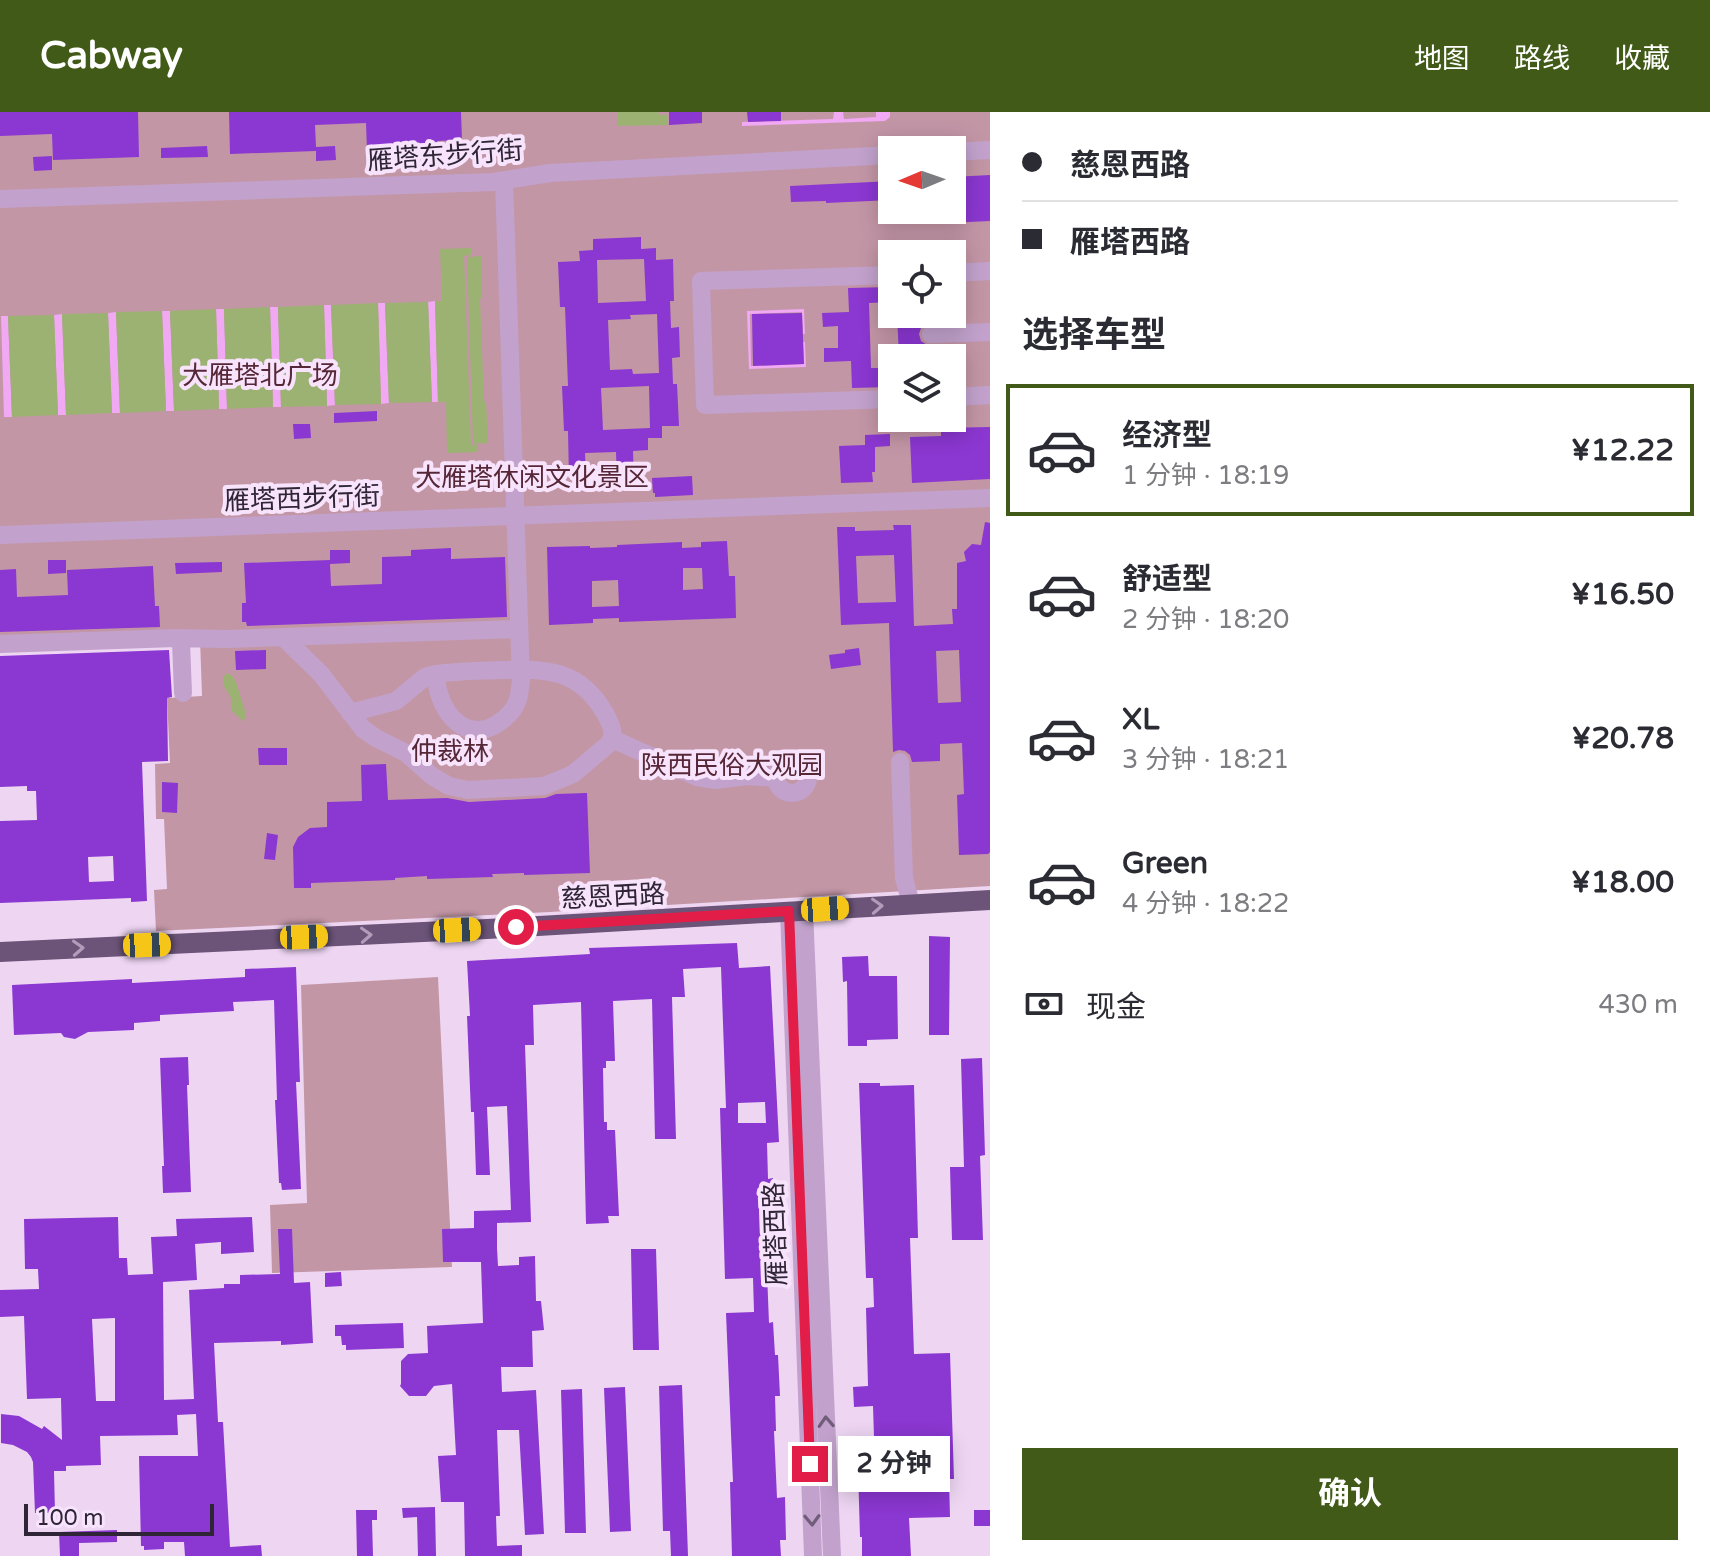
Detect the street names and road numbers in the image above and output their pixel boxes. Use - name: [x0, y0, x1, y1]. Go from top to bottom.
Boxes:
- street label: 雁塔东步行街: [366, 135, 524, 176]
- street label: 雁塔西步行街: [224, 480, 381, 517]
- street label: 慈恩西路: [560, 878, 666, 915]
- street label: 雁塔西路: [758, 1181, 793, 1286]

